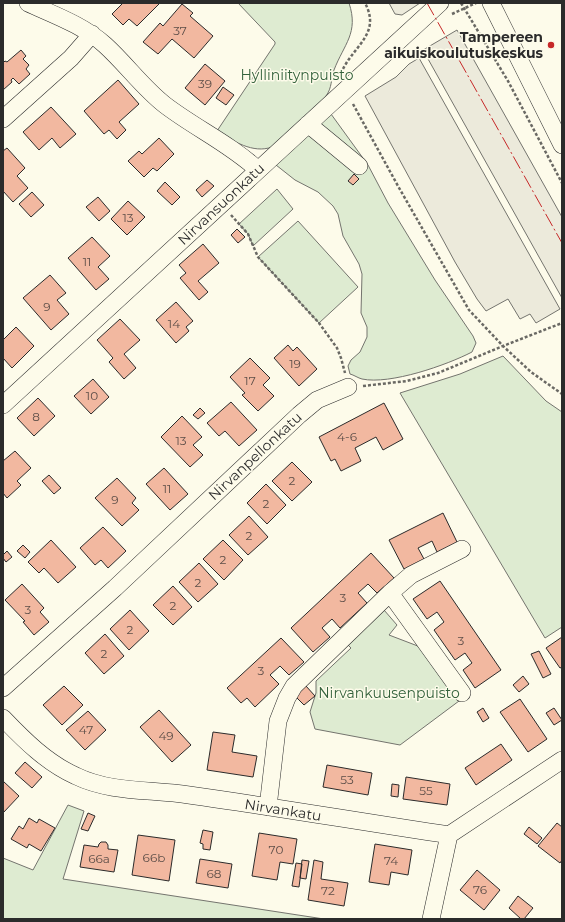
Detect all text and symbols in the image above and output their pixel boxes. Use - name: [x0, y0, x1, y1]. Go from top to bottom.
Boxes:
- house number: 37: [173, 23, 187, 38]
- place label: Tampereen aikuiskoulutuskeskus: [384, 28, 544, 62]
- marker: Tampereen aikuiskoulutuskeskus: [546, 40, 556, 50]
- park label: Hylliniitynpuisto: [240, 66, 354, 84]
- house number: 39: [198, 76, 212, 91]
- street label: Nirvansuonkatu: [174, 159, 268, 249]
- house number: 13: [122, 210, 134, 225]
- house number: 11: [83, 254, 91, 269]
- house number: 9: [43, 299, 51, 314]
- house number: 14: [168, 316, 180, 331]
- house number: 19: [289, 356, 301, 371]
- house number: 17: [244, 373, 256, 388]
- house number: 10: [86, 388, 98, 403]
- street label: Nirvanpellonkatu: [204, 408, 306, 504]
- house number: 8: [32, 409, 40, 424]
- house number: 4-6: [337, 429, 357, 444]
- house number: 13: [175, 433, 187, 448]
- house number: 2: [289, 473, 296, 488]
- house number: 11: [163, 481, 171, 496]
- house number: 9: [111, 492, 119, 507]
- house number: 2: [263, 496, 270, 511]
- house number: 2: [246, 528, 253, 543]
- house number: 2: [220, 552, 227, 567]
- house number: 2: [195, 575, 202, 590]
- house number: 3: [340, 590, 347, 605]
- house number: 2: [170, 598, 177, 613]
- house number: 3: [25, 602, 32, 617]
- house number: 2: [127, 622, 134, 637]
- house number: 3: [458, 633, 465, 648]
- house number: 2: [101, 646, 108, 661]
- house number: 3: [258, 663, 265, 678]
- park label: Nirvankuusenpuisto: [318, 684, 460, 702]
- house number: 47: [79, 722, 93, 737]
- house number: 49: [158, 728, 174, 743]
- house number: 53: [340, 772, 354, 787]
- house number: 55: [419, 783, 433, 798]
- street label: Nirvankatu: [243, 795, 323, 825]
- house number: 70: [269, 842, 283, 857]
- house number: 66b: [143, 850, 165, 865]
- house number: 66a: [88, 851, 110, 866]
- house number: 74: [384, 853, 398, 868]
- house number: 68: [207, 866, 222, 881]
- house number: 76: [473, 882, 487, 897]
- house number: 72: [321, 883, 335, 898]

